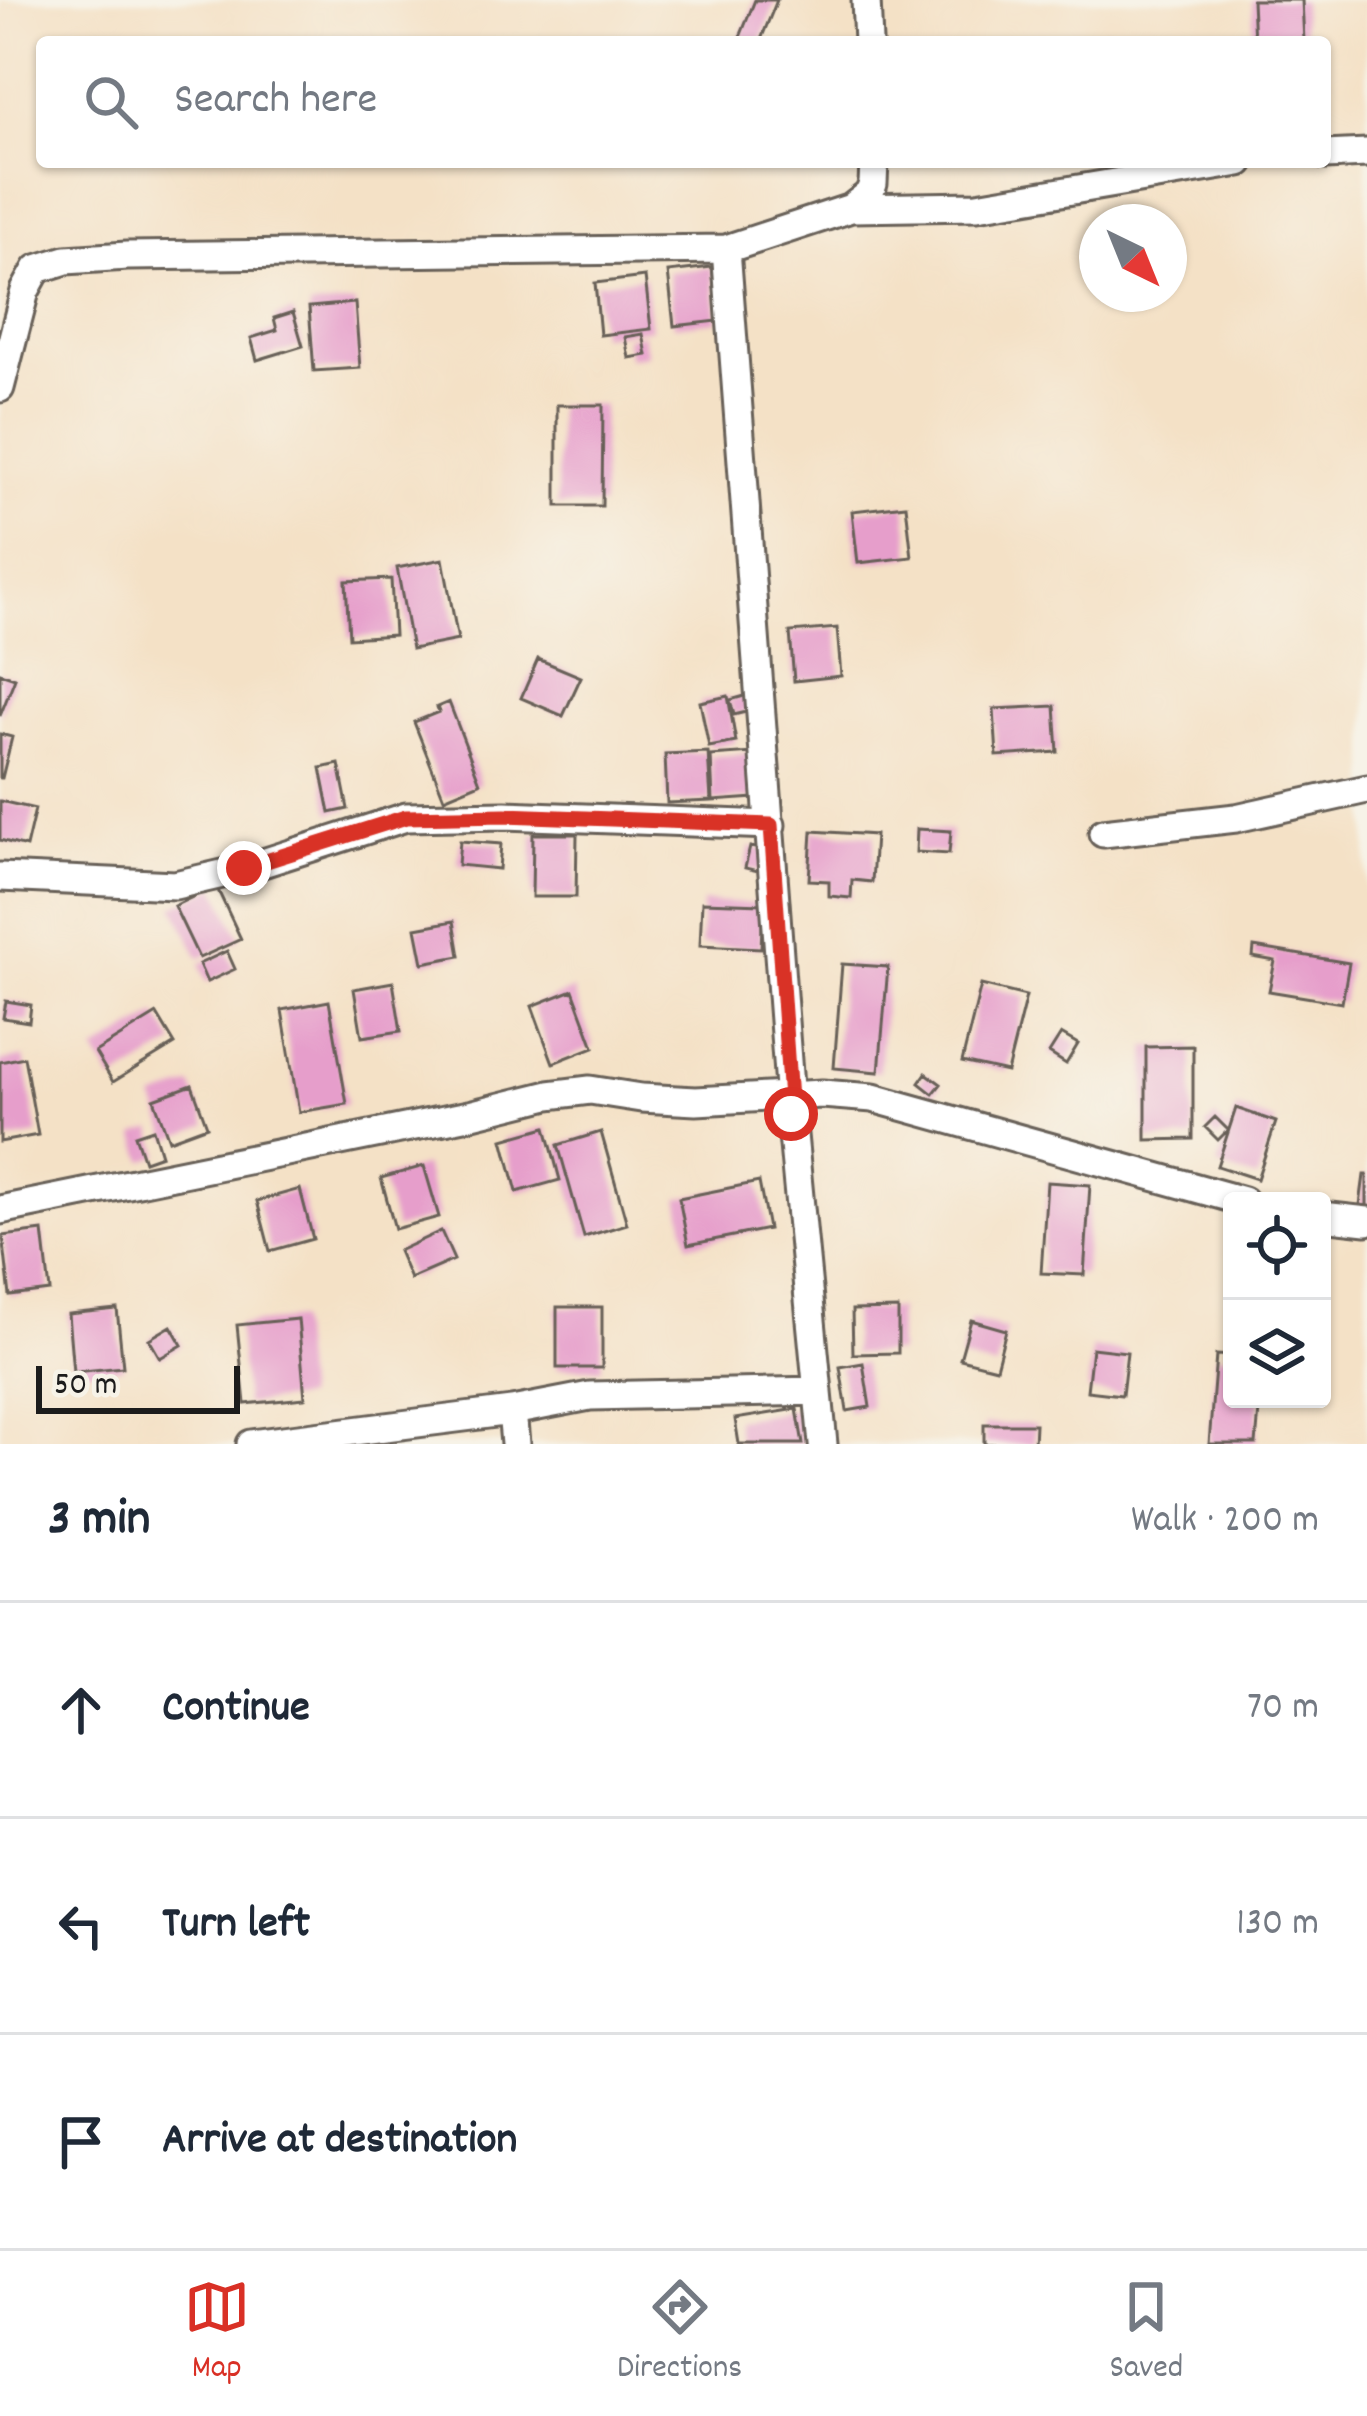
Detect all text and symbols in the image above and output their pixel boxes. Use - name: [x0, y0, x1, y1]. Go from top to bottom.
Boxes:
- search box: [36, 36, 1331, 168]
- icon: search: [78, 69, 144, 135]
- text: Search here: [174, 70, 377, 134]
- north arrow: [1079, 204, 1187, 312]
- route end: [217, 841, 271, 895]
- route start: [764, 1087, 818, 1141]
- map controls: [1223, 1192, 1331, 1408]
- button: locate: [1223, 1192, 1331, 1300]
- button: layers: [1223, 1300, 1331, 1408]
- scale bar: [36, 1360, 240, 1413]
- text: 50 m: [54, 1363, 118, 1410]
- text: 3 min: [48, 1486, 150, 1558]
- text: Walk · 200 m: [1131, 1495, 1319, 1550]
- icon: ahead: [48, 1677, 114, 1743]
- text: Continue: [162, 1678, 310, 1742]
- text: 70 m: [1247, 1682, 1319, 1737]
- icon: left: [48, 1893, 114, 1959]
- text: Turn left: [162, 1894, 310, 1958]
- text: 130 m: [1236, 1898, 1319, 1953]
- icon: arrive: [48, 2109, 114, 2175]
- text: Arrive at destination: [162, 2110, 517, 2174]
- tab: Map: [184, 2274, 250, 2393]
- tab: Directions: [617, 2274, 742, 2393]
- tab: Saved: [1110, 2274, 1183, 2393]

